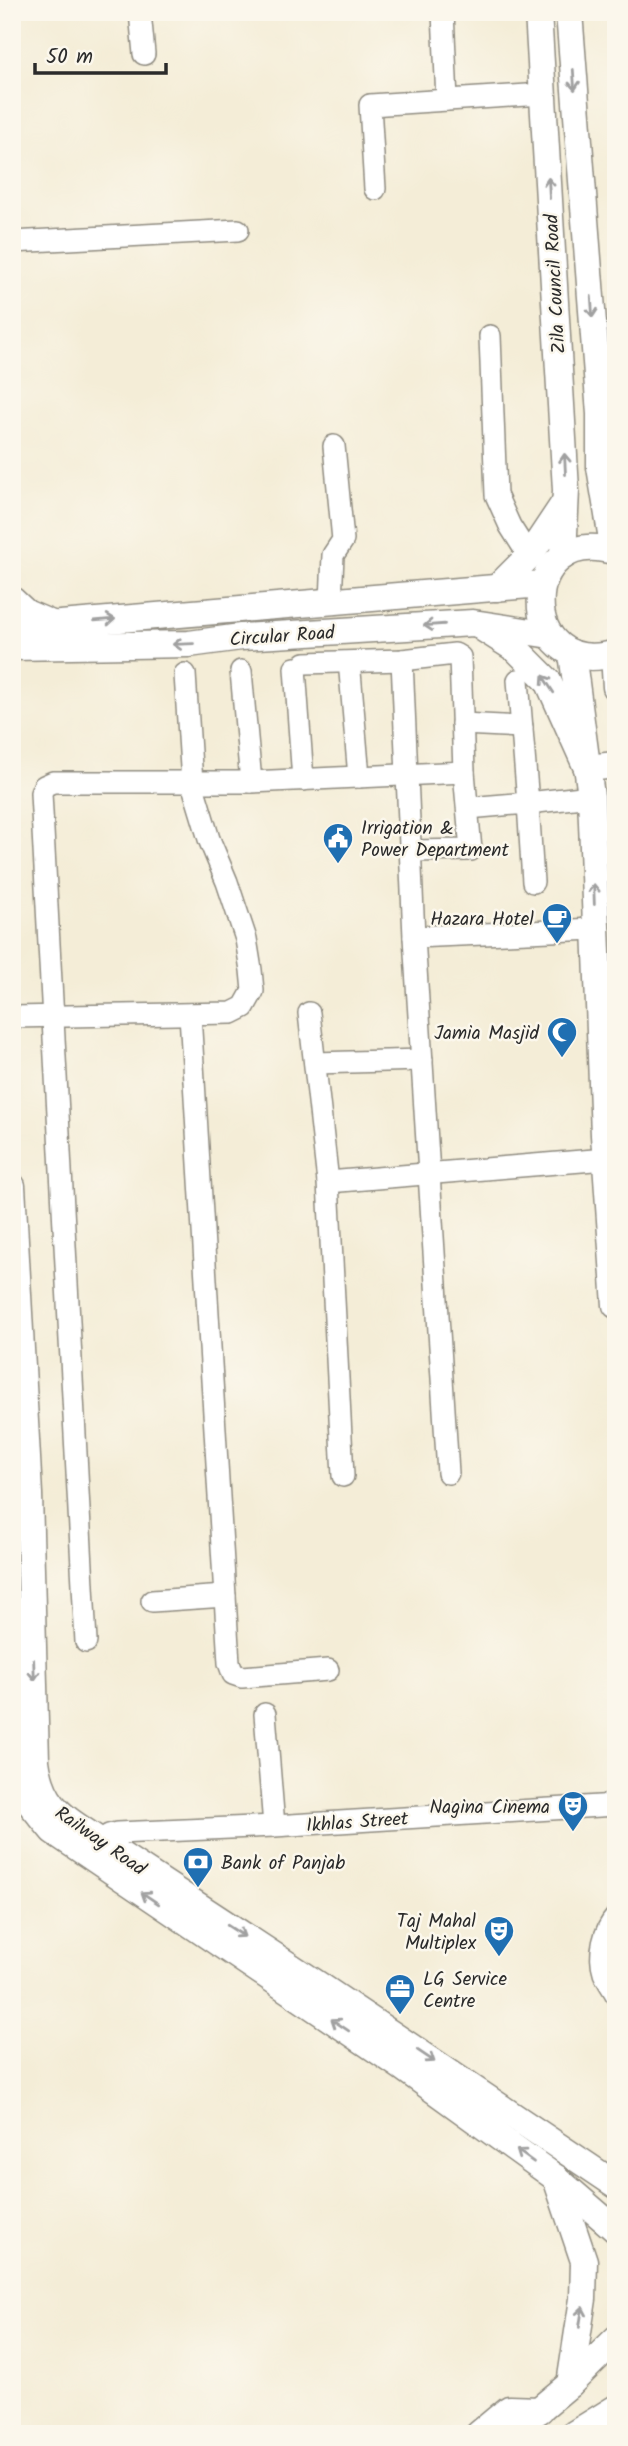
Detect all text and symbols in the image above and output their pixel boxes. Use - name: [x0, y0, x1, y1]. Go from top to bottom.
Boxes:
- scale bar: [35, 32, 166, 76]
- text: 50 m: [46, 41, 93, 74]
- one-way arrow: [568, 69, 581, 92]
- one-way arrow: [542, 176, 555, 199]
- street label: Zila Council Road: [537, 213, 575, 355]
- one-way arrow: [585, 295, 598, 318]
- one-way arrow: [558, 452, 571, 475]
- one-way arrow: [93, 613, 115, 626]
- street label: Circular Road: [229, 618, 336, 656]
- one-way arrow: [423, 619, 446, 632]
- one-way arrow: [171, 638, 194, 651]
- one-way arrow: [541, 675, 555, 694]
- place label: Irrigation & Power Department: [361, 814, 509, 866]
- public building icon: Irrigation & Power Department: [321, 821, 355, 865]
- one-way arrow: [587, 883, 600, 906]
- cafe icon: Hazara Hotel: [540, 901, 574, 945]
- place label: Hazara Hotel: [430, 905, 534, 935]
- mosque icon: Jamia Masjid: [545, 1015, 579, 1059]
- place label: Jamia Masjid: [434, 1019, 540, 1049]
- one-way arrow: [28, 1658, 41, 1681]
- theatre icon: Nagina Cinema: [556, 1789, 590, 1833]
- place label: Nagina Cinema: [429, 1793, 550, 1823]
- street label: Railway Road: [48, 1799, 152, 1884]
- street label: Ikhlas Street: [305, 1804, 410, 1842]
- bank icon: Bank of Panjab: [181, 1845, 215, 1889]
- place label: Bank of Panjab: [221, 1849, 345, 1879]
- one-way arrow: [141, 1891, 161, 1905]
- place label: Taj Mahal Multiplex: [397, 1907, 477, 1959]
- theatre icon: Taj Mahal Multiplex: [482, 1914, 516, 1958]
- one-way arrow: [226, 1923, 245, 1938]
- place label: LG Service Centre: [423, 1965, 508, 2017]
- office icon: LG Service Centre: [383, 1972, 417, 2016]
- one-way arrow: [330, 2018, 350, 2032]
- one-way arrow: [416, 2049, 435, 2063]
- one-way arrow: [516, 2149, 535, 2163]
- one-way arrow: [575, 2306, 588, 2329]

